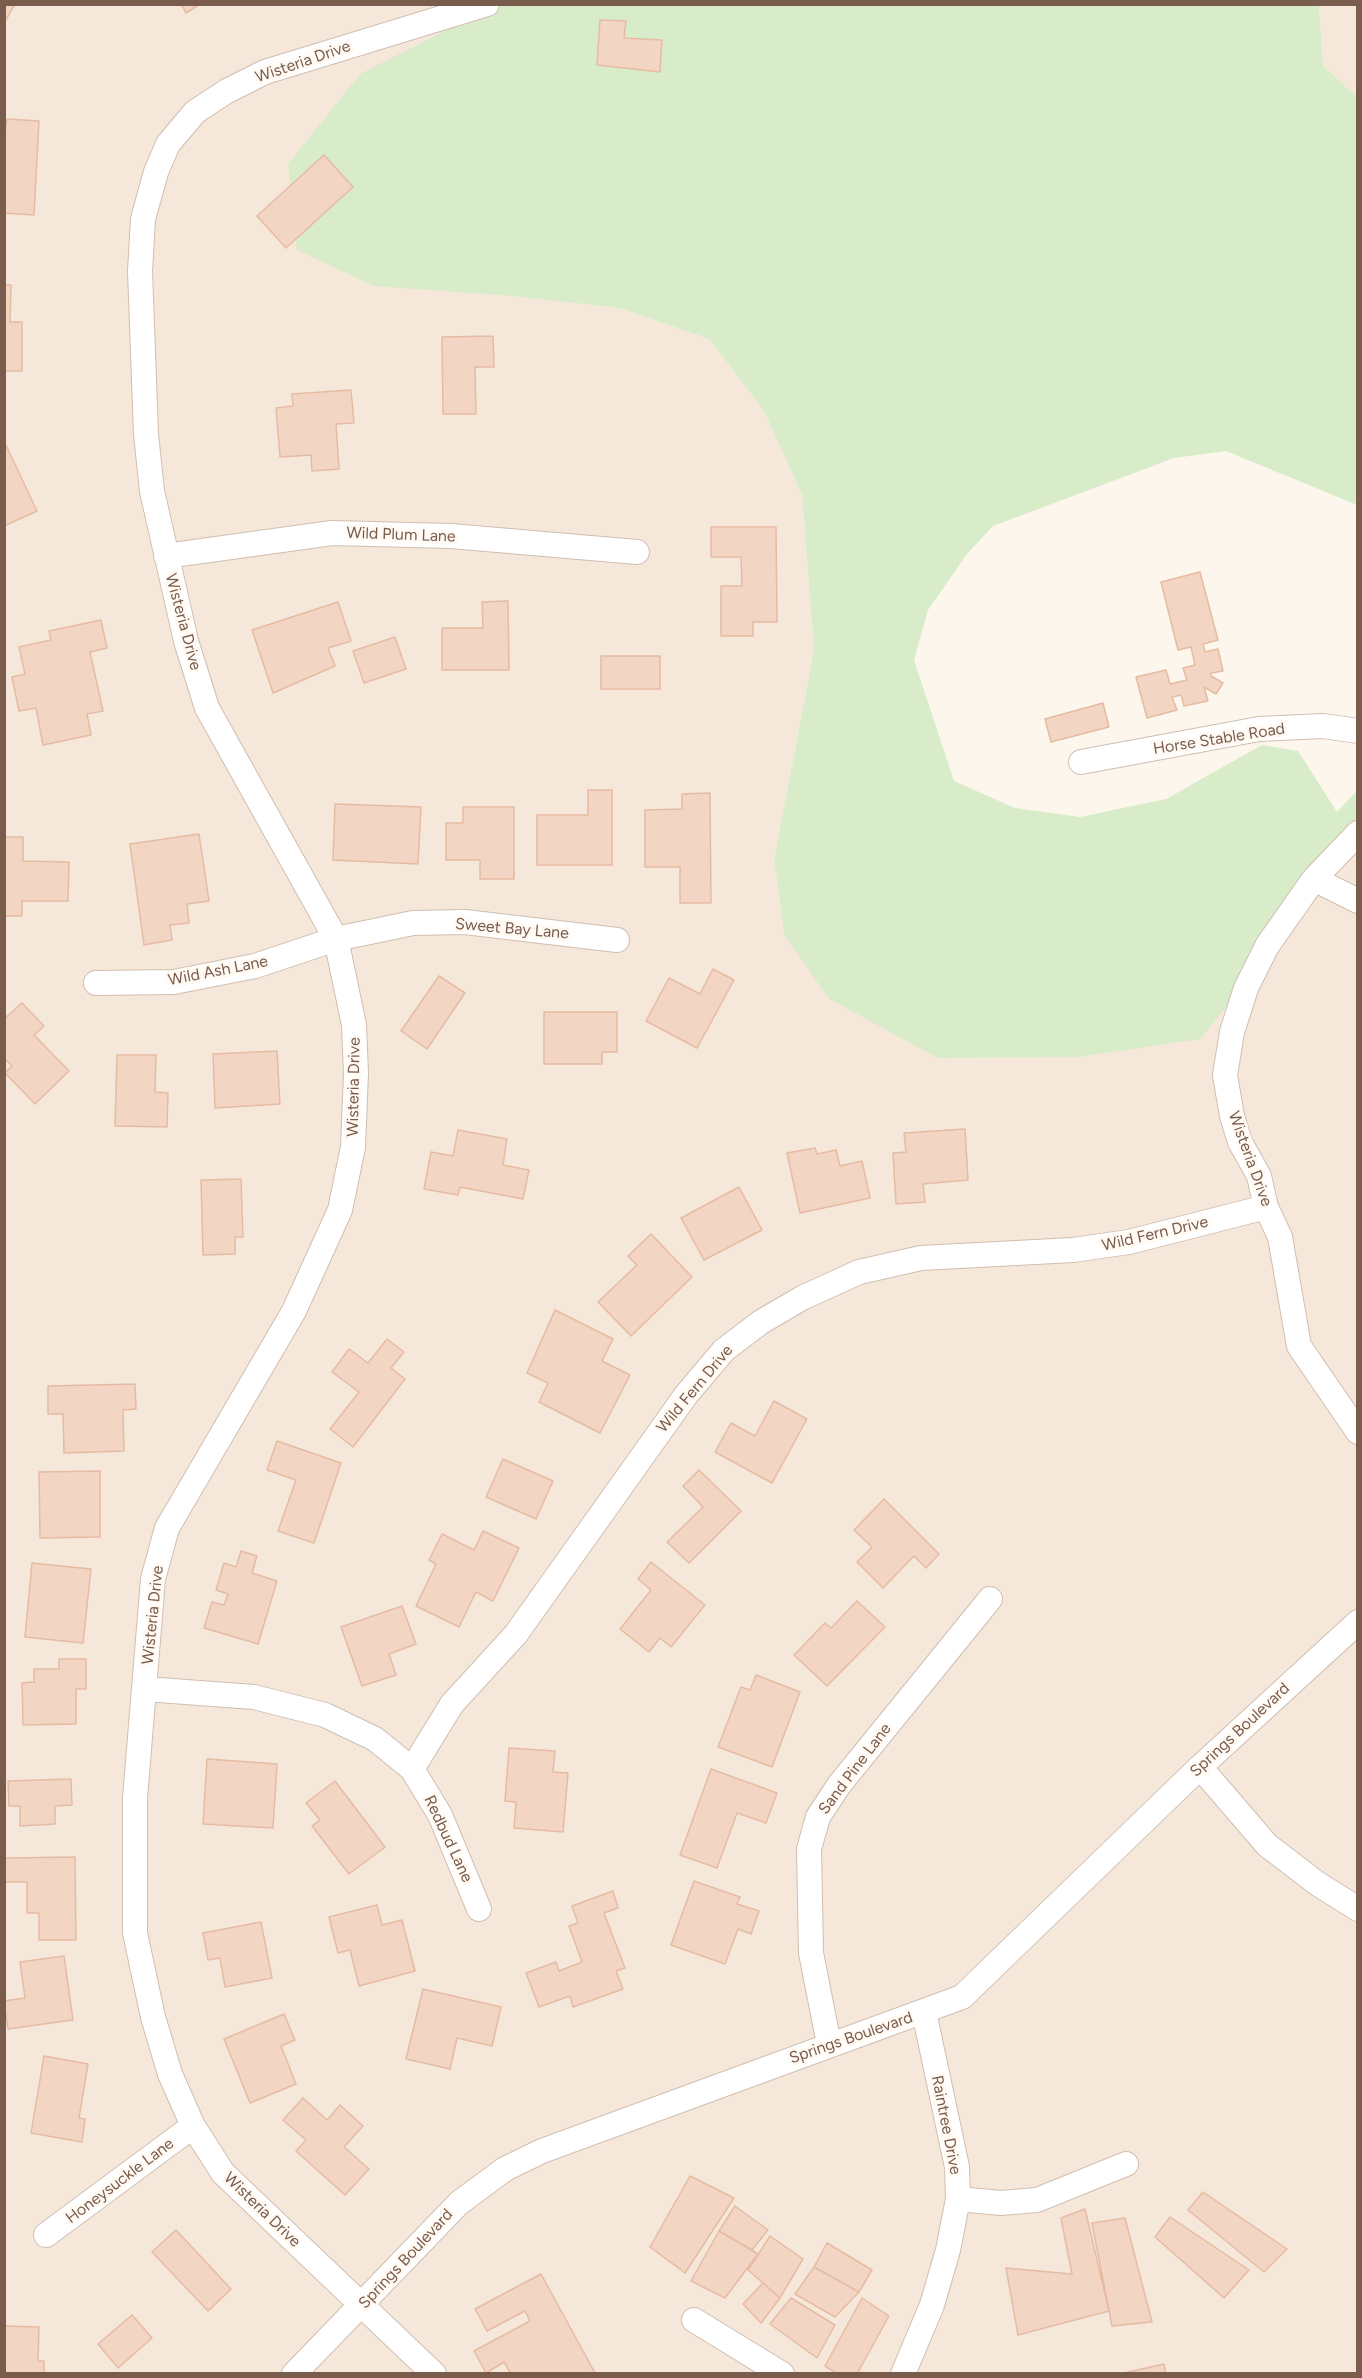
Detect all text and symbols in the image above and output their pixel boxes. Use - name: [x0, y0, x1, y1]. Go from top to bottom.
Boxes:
- street label: Wisteria Drive: [253, 37, 353, 87]
- street label: Wild Plum Lane: [346, 523, 456, 547]
- street label: Wisteria Drive: [161, 571, 205, 673]
- street label: Horse Stable Road: [1152, 719, 1286, 759]
- street label: Sweet Bay Lane: [454, 914, 570, 944]
- street label: Wild Ash Lane: [166, 952, 270, 990]
- street label: Wisteria Drive: [344, 1037, 364, 1137]
- street label: Wisteria Drive: [1224, 1109, 1276, 1209]
- street label: Wild Fern Drive: [1100, 1212, 1210, 1256]
- street label: Wild Fern Drive: [653, 1341, 737, 1437]
- street label: Wisteria Drive: [138, 1565, 168, 1665]
- street label: Springs Boulevard: [1186, 1679, 1294, 1781]
- street label: Sand Pine Lane: [815, 1720, 895, 1818]
- street label: Redbud Lane: [419, 1792, 477, 1886]
- street label: Springs Boulevard: [787, 2008, 915, 2068]
- street label: Raintree Drive: [927, 2074, 965, 2176]
- street label: Honeysuckle Lane: [62, 2134, 178, 2228]
- street label: Wisteria Drive: [220, 2169, 304, 2251]
- street label: Springs Boulevard: [355, 2205, 457, 2313]

